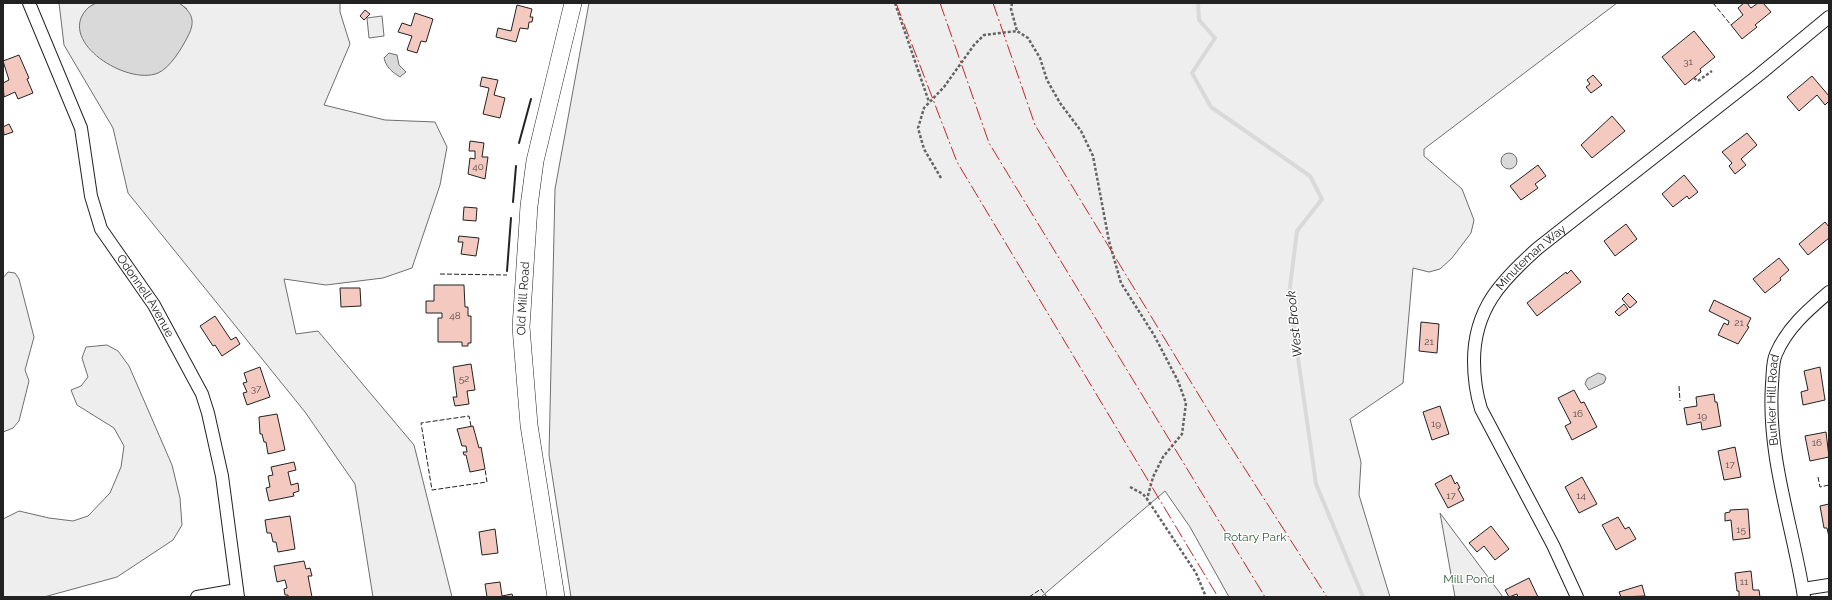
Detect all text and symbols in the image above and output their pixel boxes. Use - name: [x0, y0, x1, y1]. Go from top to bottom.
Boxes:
- house number: 31: [1683, 56, 1694, 67]
- house number: 40: [472, 161, 484, 172]
- street label: Minuteman Way: [1493, 221, 1569, 293]
- street label: Odonnell Avenue: [114, 252, 177, 340]
- street label: Old Mill Road: [514, 261, 532, 336]
- water label: West Brook: [1283, 290, 1305, 358]
- house number: 48: [449, 310, 461, 321]
- house number: 21: [1734, 317, 1744, 328]
- house number: 21: [1424, 336, 1434, 347]
- street label: Bunker Hill Road: [1764, 353, 1782, 447]
- house number: 52: [459, 373, 469, 384]
- house number: 37: [251, 383, 262, 394]
- house number: 16: [1573, 408, 1583, 419]
- house number: 19: [1697, 410, 1707, 421]
- house number: 19: [1431, 418, 1441, 429]
- house number: 16: [1812, 437, 1822, 448]
- house number: 17: [1725, 459, 1735, 470]
- house number: 17: [1446, 490, 1456, 501]
- house number: 14: [1576, 490, 1586, 501]
- house number: 15: [1736, 524, 1746, 535]
- park label: Rotary Park: [1223, 530, 1287, 544]
- park label: Mill Pond: [1443, 572, 1495, 586]
- house number: 11: [1740, 576, 1749, 587]

